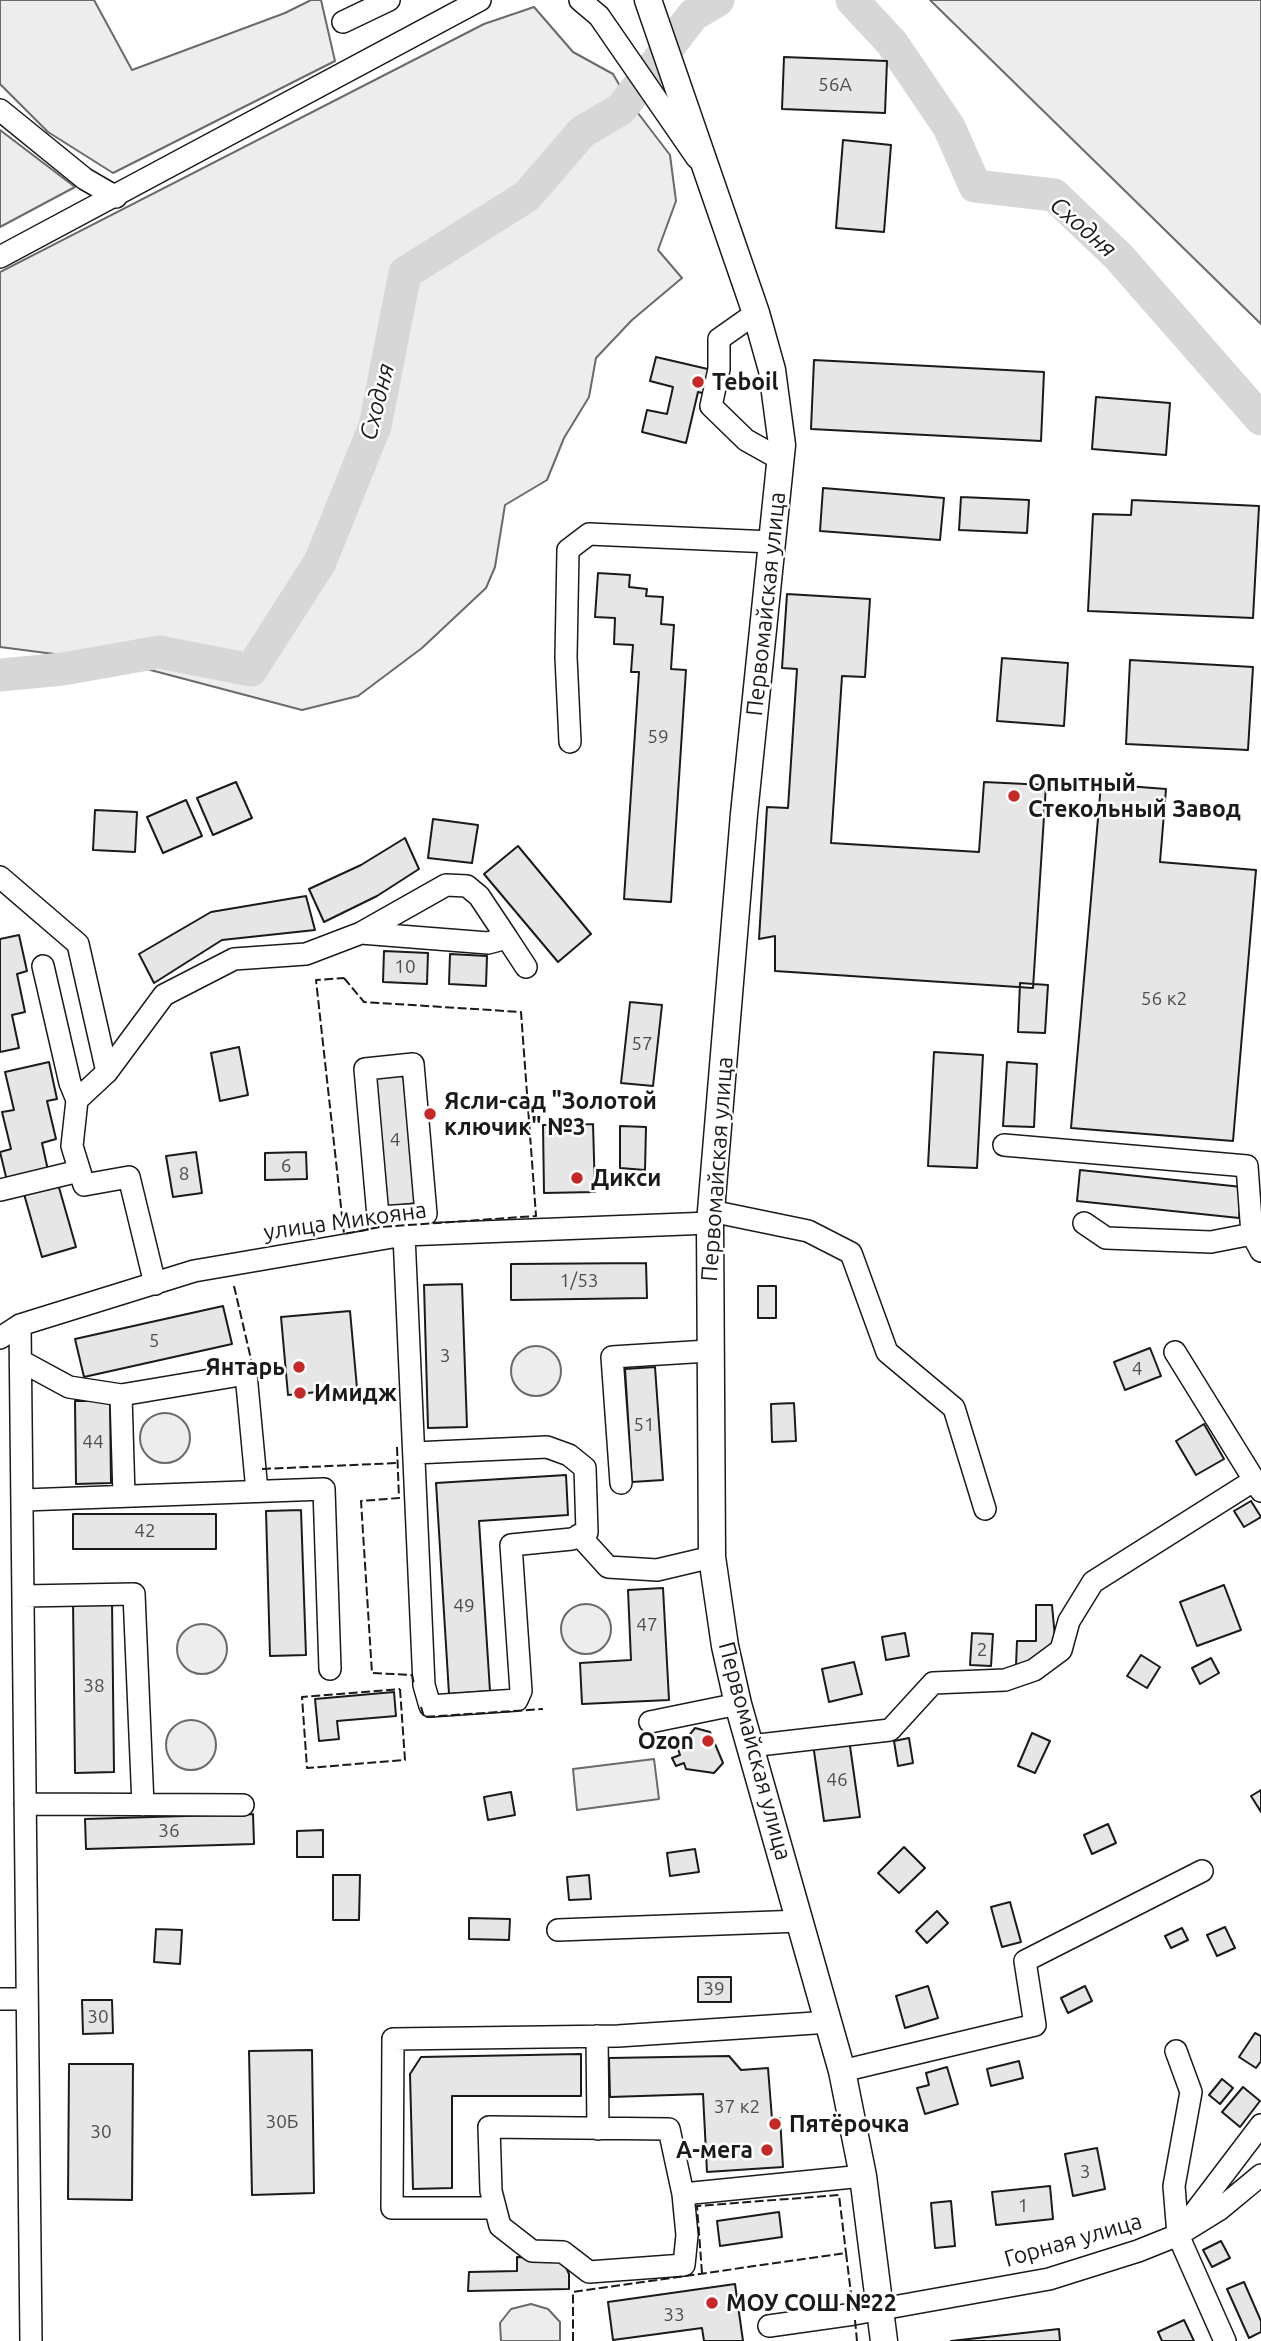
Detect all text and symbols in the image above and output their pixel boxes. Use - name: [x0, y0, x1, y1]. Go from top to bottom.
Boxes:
- house number: 56А: [818, 74, 852, 96]
- water label: Сходня: [1044, 190, 1122, 264]
- water label: Сходня: [354, 361, 400, 443]
- place label: Teboil: [712, 368, 778, 396]
- marker: Teboil: [690, 374, 706, 390]
- street label: Первомайская улица: [741, 491, 791, 717]
- house number: 59: [647, 726, 669, 748]
- place label: Опытный Стекольный Завод: [1028, 769, 1241, 823]
- marker: Опытный Стекольный Завод: [1006, 788, 1022, 804]
- house number: 10: [394, 956, 416, 978]
- house number: 56 к2: [1141, 988, 1187, 1010]
- house number: 57: [631, 1033, 653, 1055]
- street label: Первомайская улица: [695, 1056, 739, 1282]
- place label: Ясли-сад "Золотой ключик" №3: [444, 1087, 657, 1141]
- marker: Ясли-сад "Золотой ключик" №3: [422, 1106, 438, 1122]
- house number: 4: [390, 1129, 400, 1151]
- house number: 6: [281, 1155, 291, 1177]
- house number: 8: [179, 1163, 189, 1185]
- place label: Дикси: [591, 1164, 661, 1192]
- marker: Дикси: [569, 1170, 585, 1186]
- street label: улица Микояна: [262, 1196, 428, 1246]
- house number: 1/53: [559, 1270, 599, 1292]
- house number: 5: [149, 1330, 159, 1352]
- house number: 3: [440, 1345, 450, 1367]
- place label: Янтарь: [205, 1353, 285, 1381]
- house number: 4: [1132, 1358, 1142, 1380]
- marker: Янтарь: [291, 1359, 307, 1375]
- place label: Имидж: [314, 1379, 397, 1407]
- marker: Имидж: [292, 1385, 308, 1401]
- house number: 51: [633, 1414, 655, 1436]
- house number: 44: [82, 1431, 104, 1453]
- house number: 42: [134, 1520, 156, 1542]
- house number: 49: [453, 1595, 475, 1617]
- house number: 47: [636, 1614, 658, 1636]
- street label: Первомайская улица: [713, 1639, 797, 1863]
- house number: 2: [977, 1639, 987, 1661]
- house number: 38: [83, 1675, 105, 1697]
- place label: Ozon: [638, 1727, 694, 1755]
- marker: Ozon: [700, 1733, 716, 1749]
- house number: 46: [826, 1769, 848, 1791]
- house number: 36: [158, 1820, 180, 1842]
- house number: 39: [703, 1978, 725, 2000]
- house number: 30: [87, 2006, 109, 2028]
- house number: 37 к2: [714, 2096, 760, 2118]
- place label: Пятёрочка: [789, 2110, 909, 2138]
- house number: 30Б: [265, 2111, 299, 2133]
- marker: Пятёрочка: [767, 2116, 783, 2132]
- house number: 30: [90, 2121, 112, 2143]
- place label: А-мега: [676, 2136, 753, 2164]
- marker: А-мега: [759, 2142, 775, 2158]
- house number: 3: [1080, 2161, 1090, 2183]
- house number: 1: [1018, 2195, 1028, 2217]
- street label: Горная улица: [1001, 2207, 1145, 2273]
- place label: МОУ СОШ №22: [726, 2289, 897, 2317]
- marker: МОУ СОШ №22: [704, 2295, 720, 2311]
- house number: 33: [663, 2304, 685, 2326]

